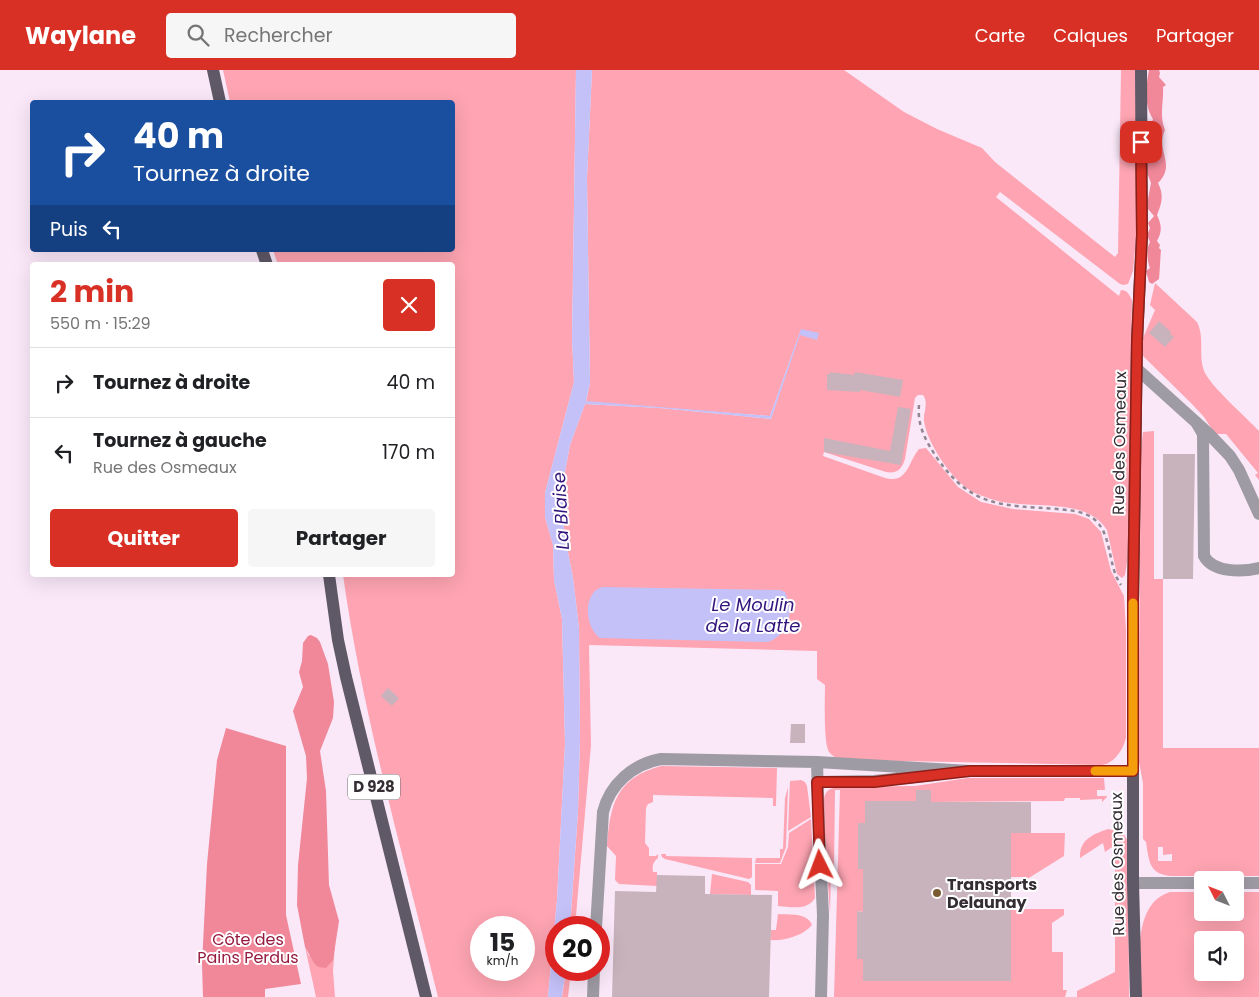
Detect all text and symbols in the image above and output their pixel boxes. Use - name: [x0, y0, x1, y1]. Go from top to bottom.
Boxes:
- search box: [166, 13, 516, 58]
- text: Waylane: [25, 19, 136, 52]
- icon: search: [184, 21, 212, 49]
- text: Rechercher: [224, 22, 333, 49]
- text: Carte: [975, 23, 1025, 48]
- text: Calques: [1053, 23, 1128, 48]
- text: Partager: [1156, 23, 1234, 48]
- text: 40 m: [133, 111, 224, 160]
- icon: right: [50, 120, 115, 185]
- pin: [1120, 121, 1162, 163]
- icon: arrive: [1127, 128, 1155, 156]
- text: Tournez à droite: [133, 158, 310, 189]
- icon: left: [98, 215, 126, 243]
- text: Puis: [50, 216, 88, 243]
- text: 2 min: [50, 270, 134, 313]
- button: close: [383, 279, 435, 331]
- text: 550 m · 15:29: [50, 312, 151, 335]
- icon: right: [50, 369, 78, 397]
- text: Tournez à droite: [93, 369, 250, 396]
- text: 40 m: [386, 369, 435, 396]
- street label: Rue des Osmeaux: [1107, 371, 1132, 515]
- text: Tournez à gauche: [93, 427, 267, 454]
- icon: left: [50, 439, 78, 467]
- text: 170 m: [382, 439, 435, 466]
- text: Rue des Osmeaux: [93, 456, 237, 479]
- water label: La Blaise: [546, 471, 575, 551]
- button: Quitter: [50, 509, 238, 567]
- button: Partager: [248, 509, 435, 567]
- water label: Le Moulin de la Latte: [706, 592, 800, 638]
- road number: D 928: [348, 774, 400, 800]
- street label: Rue des Osmeaux: [1105, 792, 1130, 936]
- position arrow: [793, 838, 845, 890]
- north arrow: [1194, 871, 1244, 921]
- map controls: [1194, 871, 1244, 981]
- place label: Transports Delaunay: [947, 873, 1037, 914]
- marker: Transports Delaunay: [931, 887, 943, 899]
- speed limit sign: 20: [545, 916, 610, 981]
- text: 15: [490, 925, 515, 960]
- park label: Côte des Pains Perdus: [197, 928, 299, 969]
- button: sound: [1194, 931, 1244, 981]
- text: km/h: [487, 952, 518, 969]

